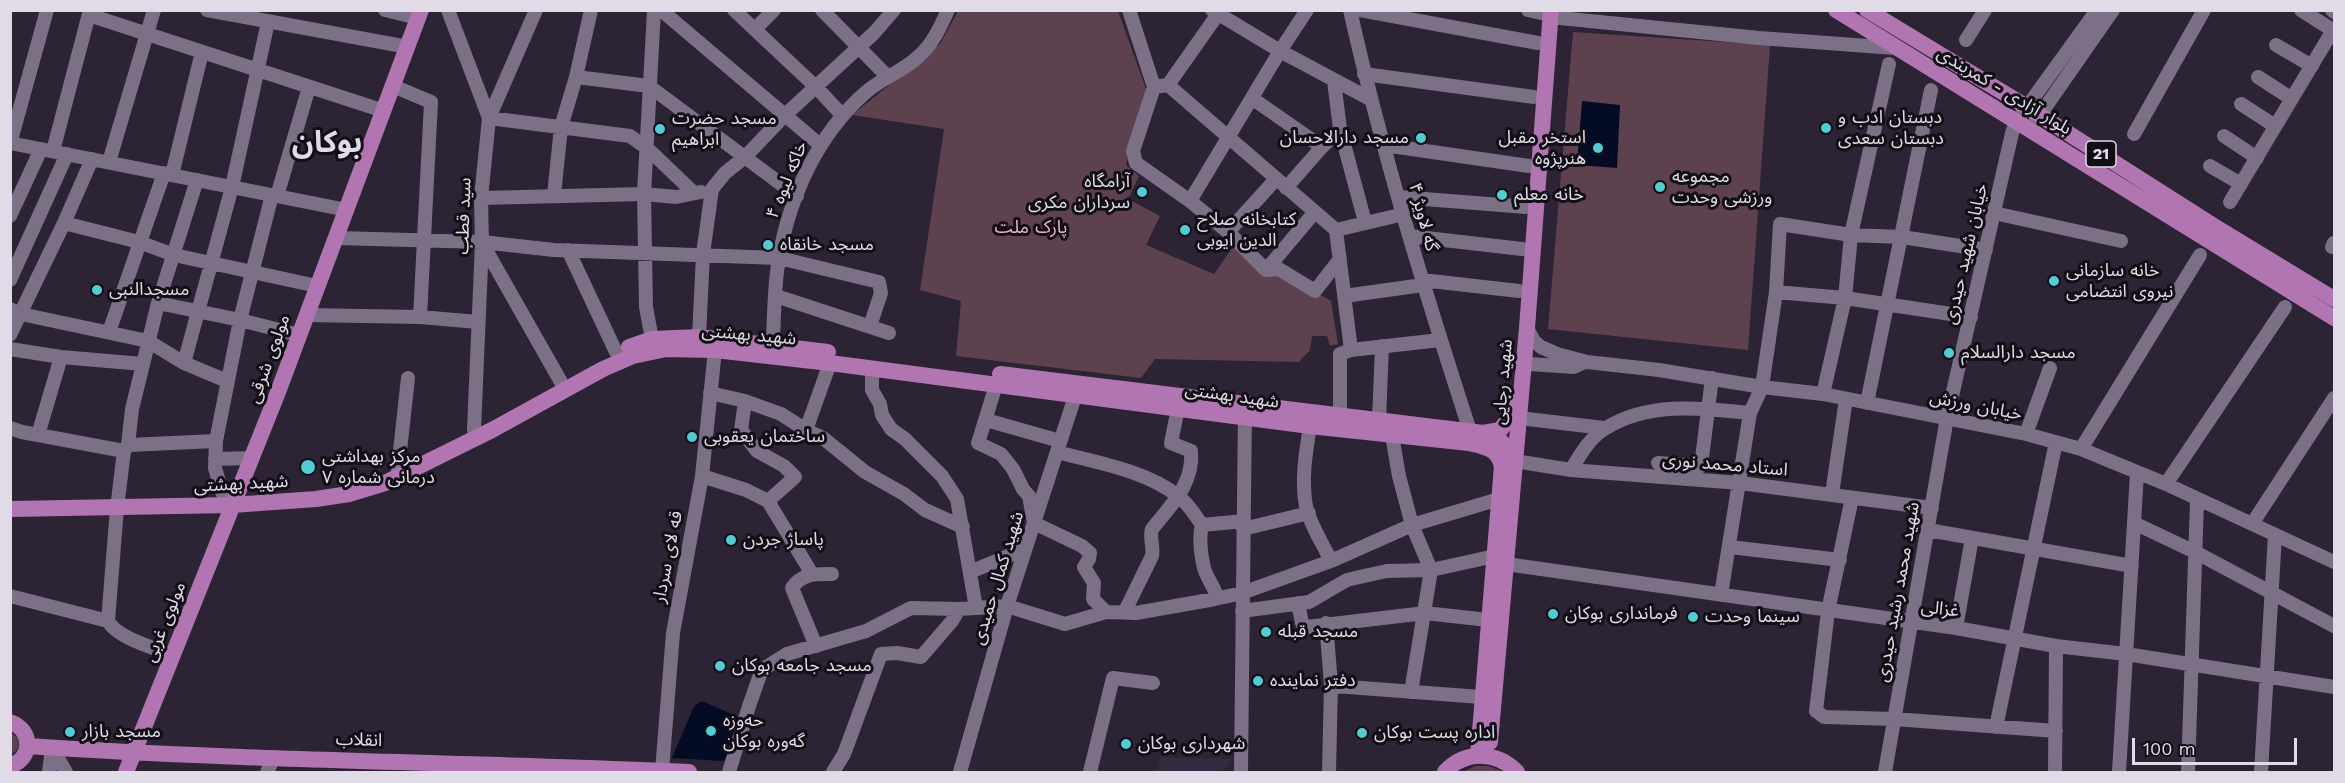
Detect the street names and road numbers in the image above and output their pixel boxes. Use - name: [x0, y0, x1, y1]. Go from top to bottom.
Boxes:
- street label: بلوار آزادی - کمربندی: [1933, 42, 2075, 140]
- street label: خاکه لیوه ۴: [762, 138, 812, 222]
- road number: 21: [2086, 141, 2116, 167]
- street label: سید قطب: [452, 177, 476, 255]
- street label: گه لاویژ ۴: [1404, 181, 1442, 253]
- street label: خیابان شهید حیدری: [1939, 181, 1993, 327]
- street label: مولوی شرقی: [243, 312, 295, 406]
- street label: شهید بهشتی: [701, 320, 797, 350]
- street label: شهید رجایی: [1488, 338, 1518, 426]
- street label: شهید بهشتی: [1184, 379, 1280, 413]
- street label: خیابان ورزش: [1928, 386, 2024, 426]
- street label: استاد محمد نوری: [1661, 449, 1789, 481]
- street label: شهید بهشتی: [193, 471, 289, 497]
- street label: شهید محمد رشید حیدری: [1872, 500, 1924, 684]
- street label: قه لای سردار: [648, 509, 688, 605]
- street label: شهید کمال حمیدی: [967, 509, 1029, 647]
- street label: مولوی غربی: [139, 579, 191, 665]
- street label: غزالی: [1920, 596, 1960, 622]
- street label: انقلاب: [335, 728, 383, 752]

